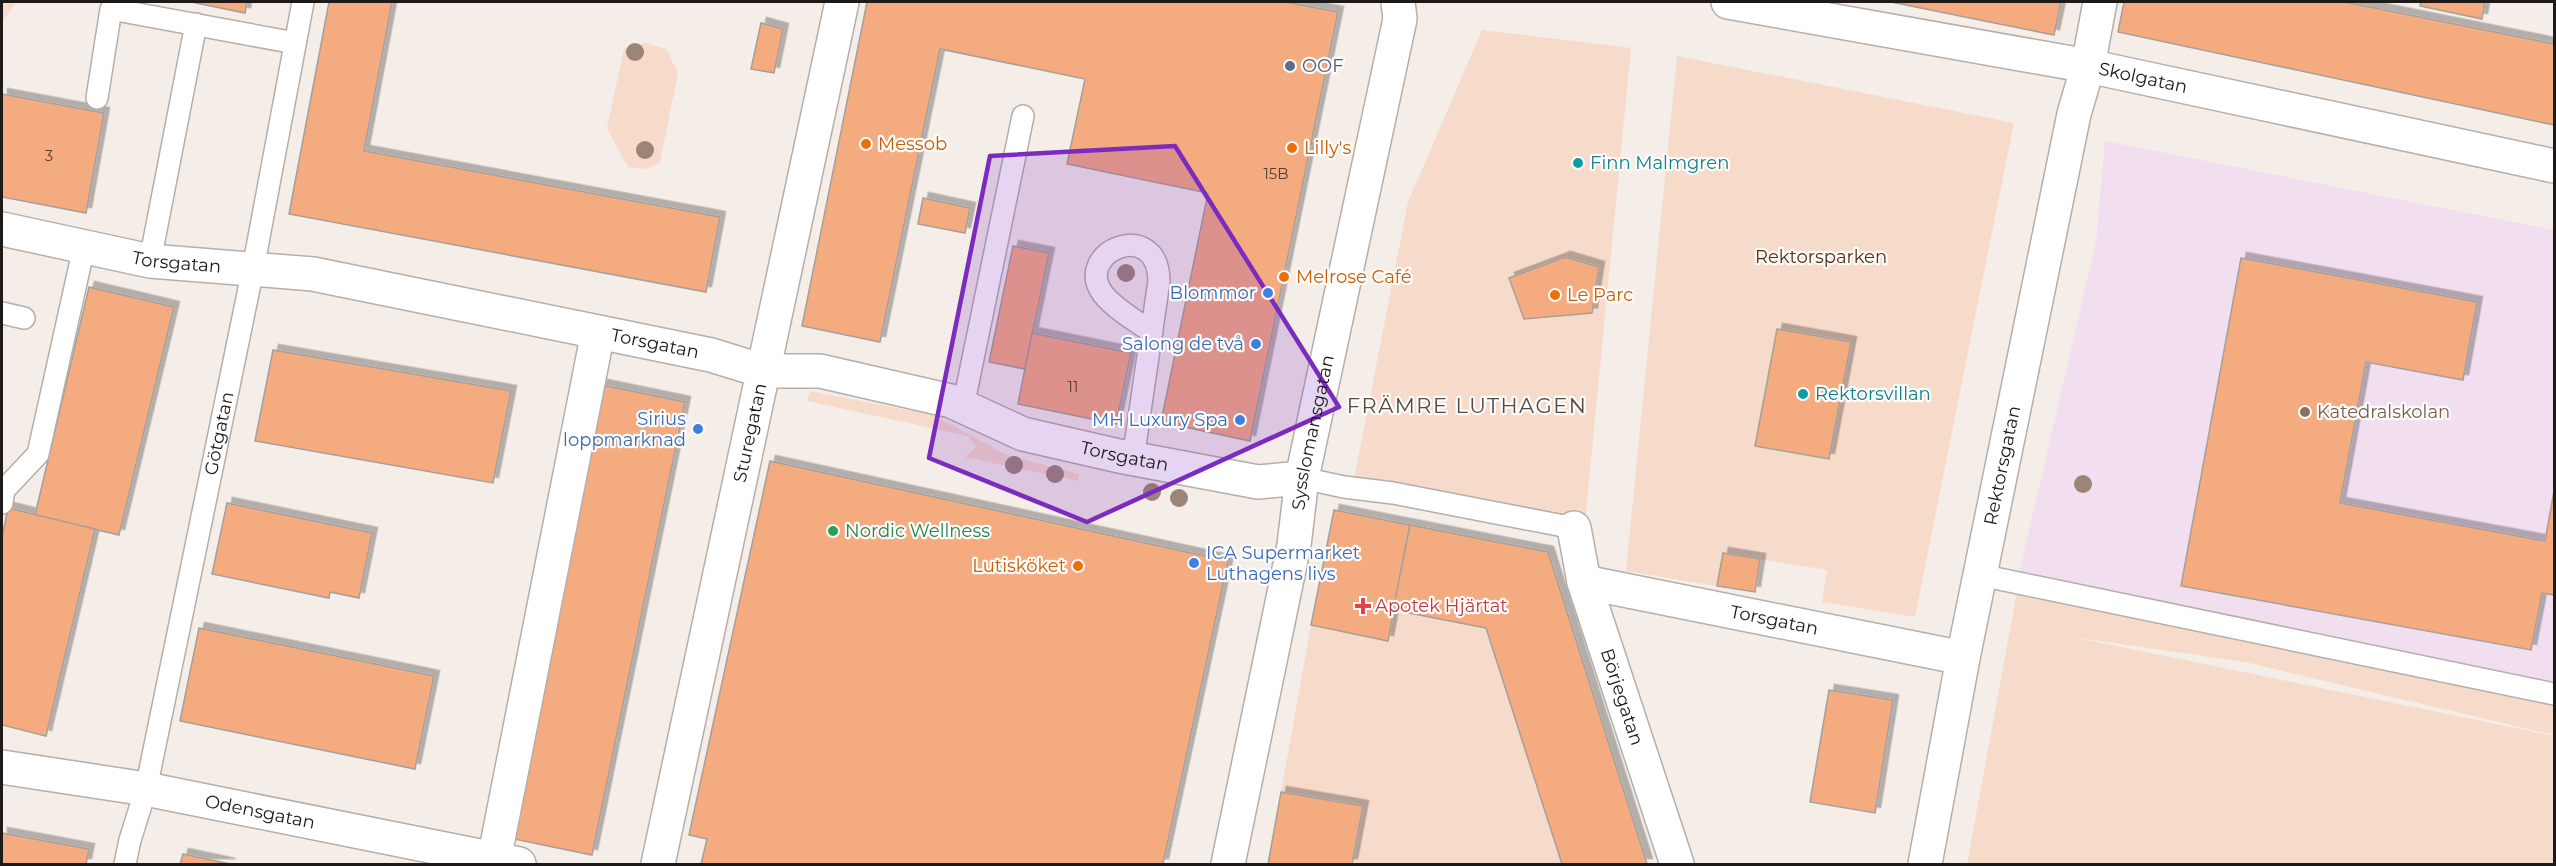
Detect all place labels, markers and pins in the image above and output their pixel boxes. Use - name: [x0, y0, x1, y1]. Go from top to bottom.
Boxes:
- place label: OOF: [1302, 55, 1344, 77]
- marker: OOF: [1283, 59, 1297, 73]
- place label: Messob: [878, 133, 947, 155]
- marker: Messob: [859, 137, 873, 151]
- place label: Lilly's: [1304, 137, 1351, 159]
- marker: Lilly's: [1285, 141, 1299, 155]
- place label: Finn Malmgren: [1590, 152, 1729, 174]
- marker: Finn Malmgren: [1571, 156, 1585, 170]
- place label: Melrose Café: [1296, 266, 1412, 288]
- marker: Melrose Café: [1277, 270, 1291, 284]
- place label: Blommor: [1170, 282, 1256, 304]
- place label: Le Parc: [1567, 284, 1633, 306]
- marker: Blommor: [1261, 286, 1275, 300]
- marker: Le Parc: [1548, 288, 1562, 302]
- place label: Salong de två: [1122, 333, 1244, 355]
- marker: Salong de två: [1249, 337, 1263, 351]
- place label: Rektorsvillan: [1815, 383, 1931, 405]
- marker: Rektorsvillan: [1796, 387, 1810, 401]
- place label: Katedralskolan: [2317, 401, 2450, 423]
- marker: Katedralskolan: [2298, 405, 2312, 419]
- place label: Sirius loppmarknad: [563, 408, 686, 451]
- place label: MH Luxury Spa: [1092, 409, 1228, 431]
- marker: MH Luxury Spa: [1233, 413, 1247, 427]
- marker: Sirius loppmarknad: [691, 422, 705, 436]
- place label: Nordic Wellness: [845, 520, 990, 542]
- marker: Nordic Wellness: [826, 524, 840, 538]
- place label: ICA Supermarket Luthagens livs: [1206, 542, 1360, 585]
- place label: Lutisköket: [972, 555, 1066, 577]
- marker: ICA Supermarket Luthagens livs: [1187, 556, 1201, 570]
- marker: Lutisköket: [1071, 559, 1085, 573]
- place label: Apotek Hjärtat: [1375, 595, 1508, 617]
- marker: Apotek Hjärtat: [1356, 599, 1370, 613]

